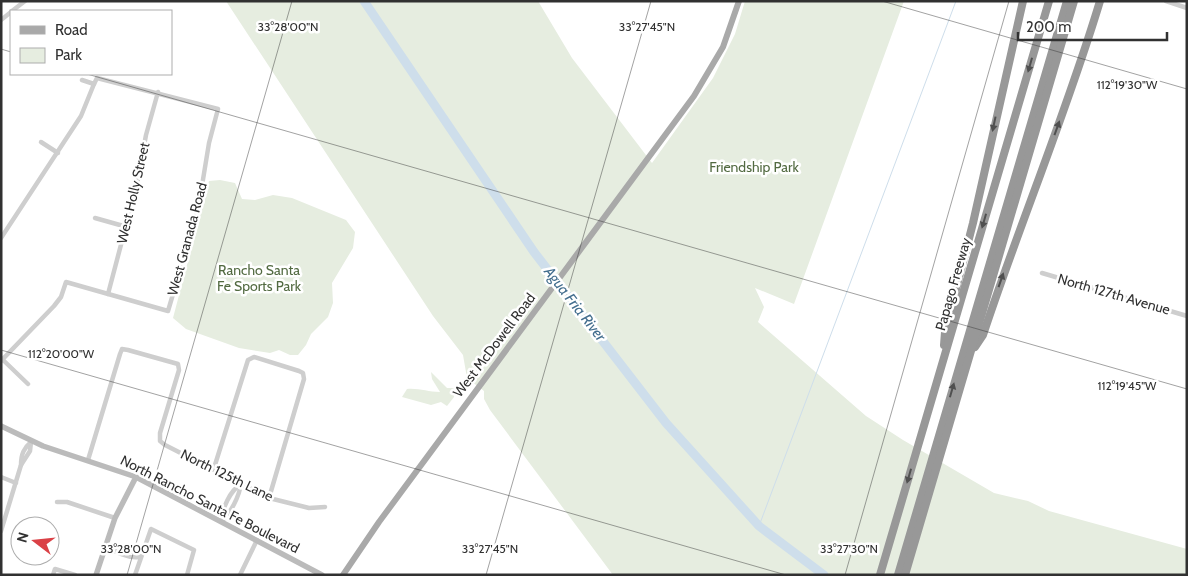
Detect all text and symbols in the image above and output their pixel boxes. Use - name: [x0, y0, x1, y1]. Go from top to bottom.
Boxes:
- legend: [10, 10, 172, 75]
- scale bar: [1018, 10, 1167, 42]
- text: 200 m: [1026, 18, 1071, 36]
- text: 33°28'00"N: [257, 19, 319, 34]
- text: 33°27'45"N: [619, 19, 675, 34]
- text: Road: [55, 21, 88, 39]
- text: Park: [55, 46, 82, 64]
- one-way arrow: [1026, 57, 1034, 72]
- text: 112°19'30"W: [1097, 77, 1158, 92]
- one-way arrow: [990, 116, 998, 131]
- one-way arrow: [1053, 120, 1061, 135]
- street label: West Holly Street: [113, 140, 153, 246]
- park label: Friendship Park: [709, 158, 799, 176]
- street label: West Granada Road: [163, 180, 211, 298]
- one-way arrow: [980, 213, 988, 228]
- street label: Papago Freeway: [931, 235, 975, 333]
- park label: Rancho Santa Fe Sports Park: [217, 261, 302, 295]
- water label: Agua Fria River: [540, 262, 610, 346]
- street label: North 127th Avenue: [1056, 269, 1172, 319]
- one-way arrow: [998, 273, 1005, 288]
- street label: West McDowell Road: [449, 289, 539, 401]
- text: 112°20'00"W: [28, 346, 95, 361]
- text: 112°19'45"W: [1098, 378, 1157, 393]
- one-way arrow: [948, 382, 956, 397]
- street label: North 125th Lane: [178, 445, 276, 505]
- street label: North Rancho Santa Fe Boulevard: [118, 451, 302, 557]
- one-way arrow: [904, 469, 912, 484]
- north arrow: [10, 516, 60, 566]
- text: N: [12, 530, 33, 545]
- text: 33°28'00"N: [100, 541, 162, 556]
- text: 33°27'45"N: [462, 541, 518, 556]
- text: 33°27'30"N: [820, 541, 878, 556]

